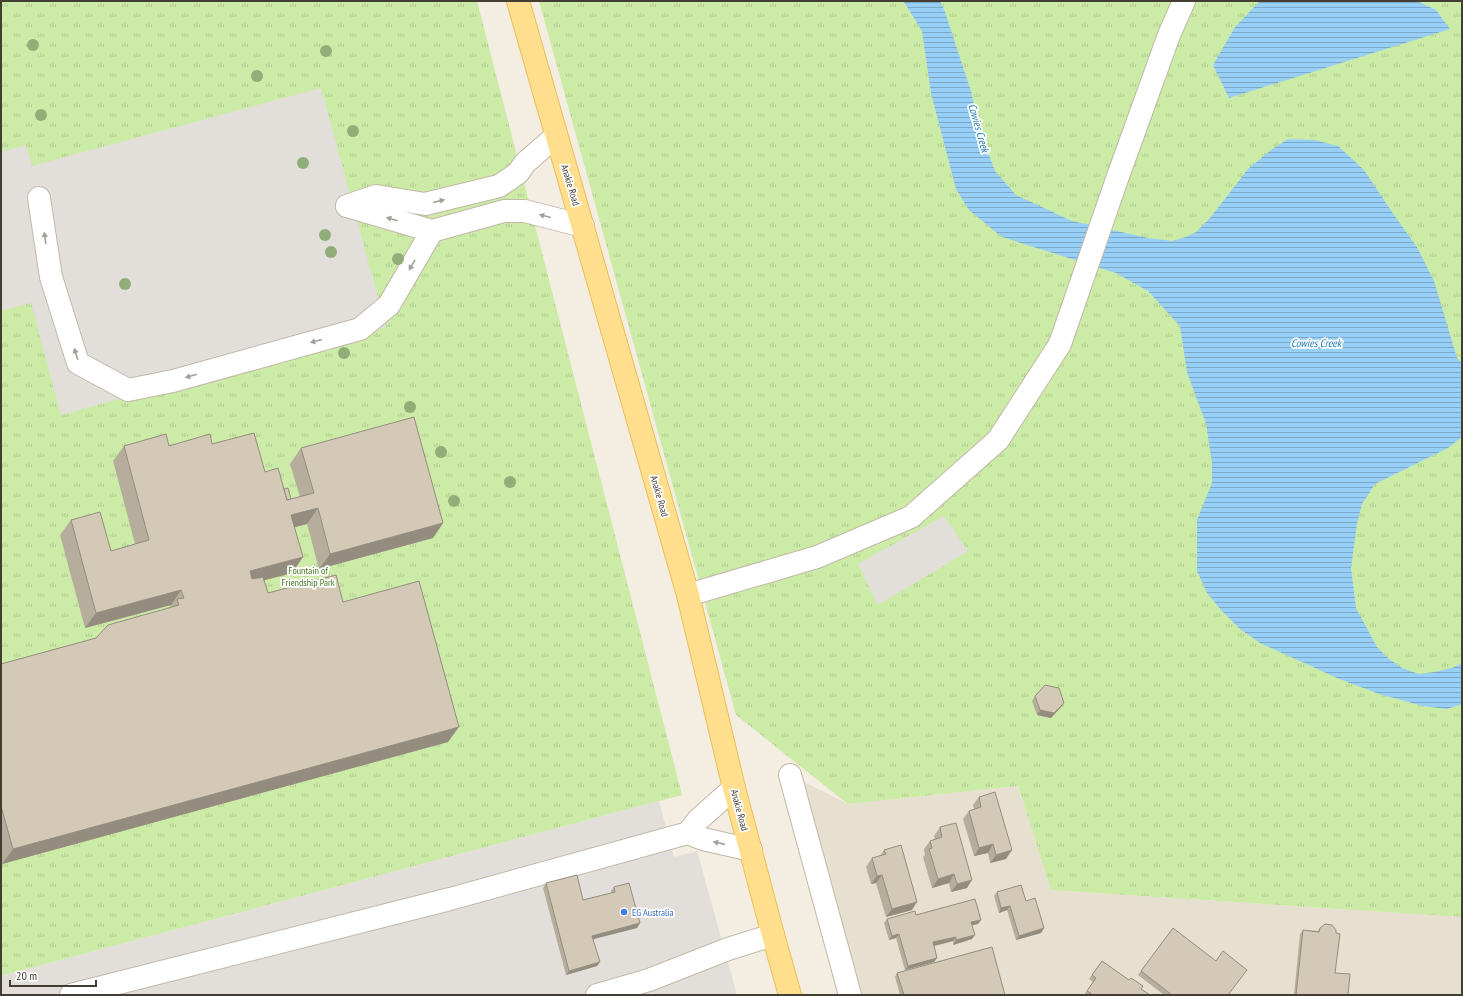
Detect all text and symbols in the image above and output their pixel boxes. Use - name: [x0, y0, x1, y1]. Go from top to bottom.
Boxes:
- water label: Cowies Creek: [965, 102, 993, 156]
- street label: Anakie Road: [558, 163, 583, 207]
- one-way arrow: [433, 197, 446, 203]
- one-way arrow: [539, 213, 551, 219]
- one-way arrow: [386, 216, 398, 222]
- one-way arrow: [42, 232, 48, 244]
- one-way arrow: [409, 259, 416, 271]
- water label: Cowies Creek: [1291, 336, 1343, 350]
- one-way arrow: [310, 338, 322, 344]
- one-way arrow: [72, 348, 78, 360]
- one-way arrow: [185, 373, 197, 379]
- street label: Anakie Road: [647, 474, 672, 518]
- park label: Fountain of Friendship Park: [281, 564, 335, 589]
- street label: Anakie Road: [728, 788, 751, 832]
- one-way arrow: [713, 839, 726, 845]
- place label: EG Australia: [632, 906, 674, 919]
- marker: EG Australia: [619, 907, 629, 917]
- scale bar: [10, 962, 96, 988]
- text: 20 m: [16, 968, 37, 983]

